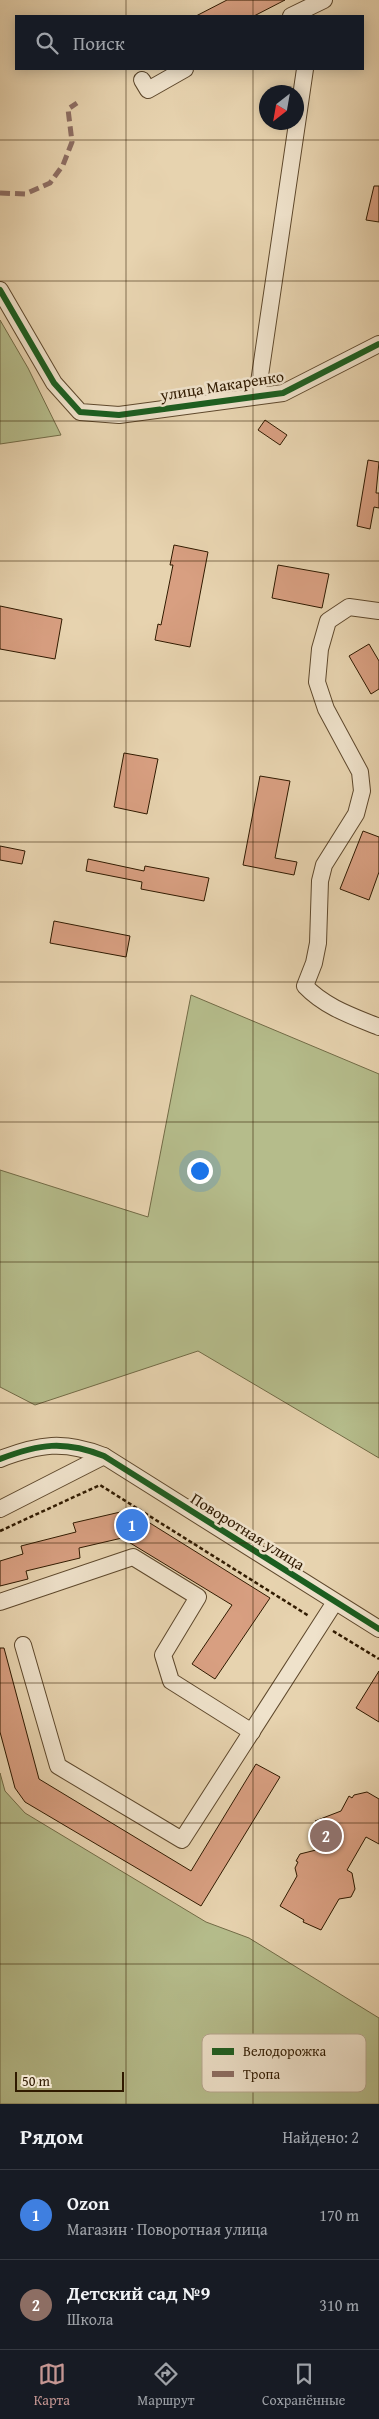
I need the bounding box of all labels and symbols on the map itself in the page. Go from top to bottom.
north arrow [259,85,304,130]
street label: улица Макаренко [157,363,286,407]
your location [187,1158,213,1184]
street label: Поворотная улица [186,1486,310,1576]
pin: 1 [116,1506,148,1544]
pin: 2 [310,1817,342,1855]
legend [202,2034,366,2092]
text: Велодорожка [243,2041,326,2061]
text: Тропа [243,2064,280,2084]
scale bar [15,2069,124,2092]

